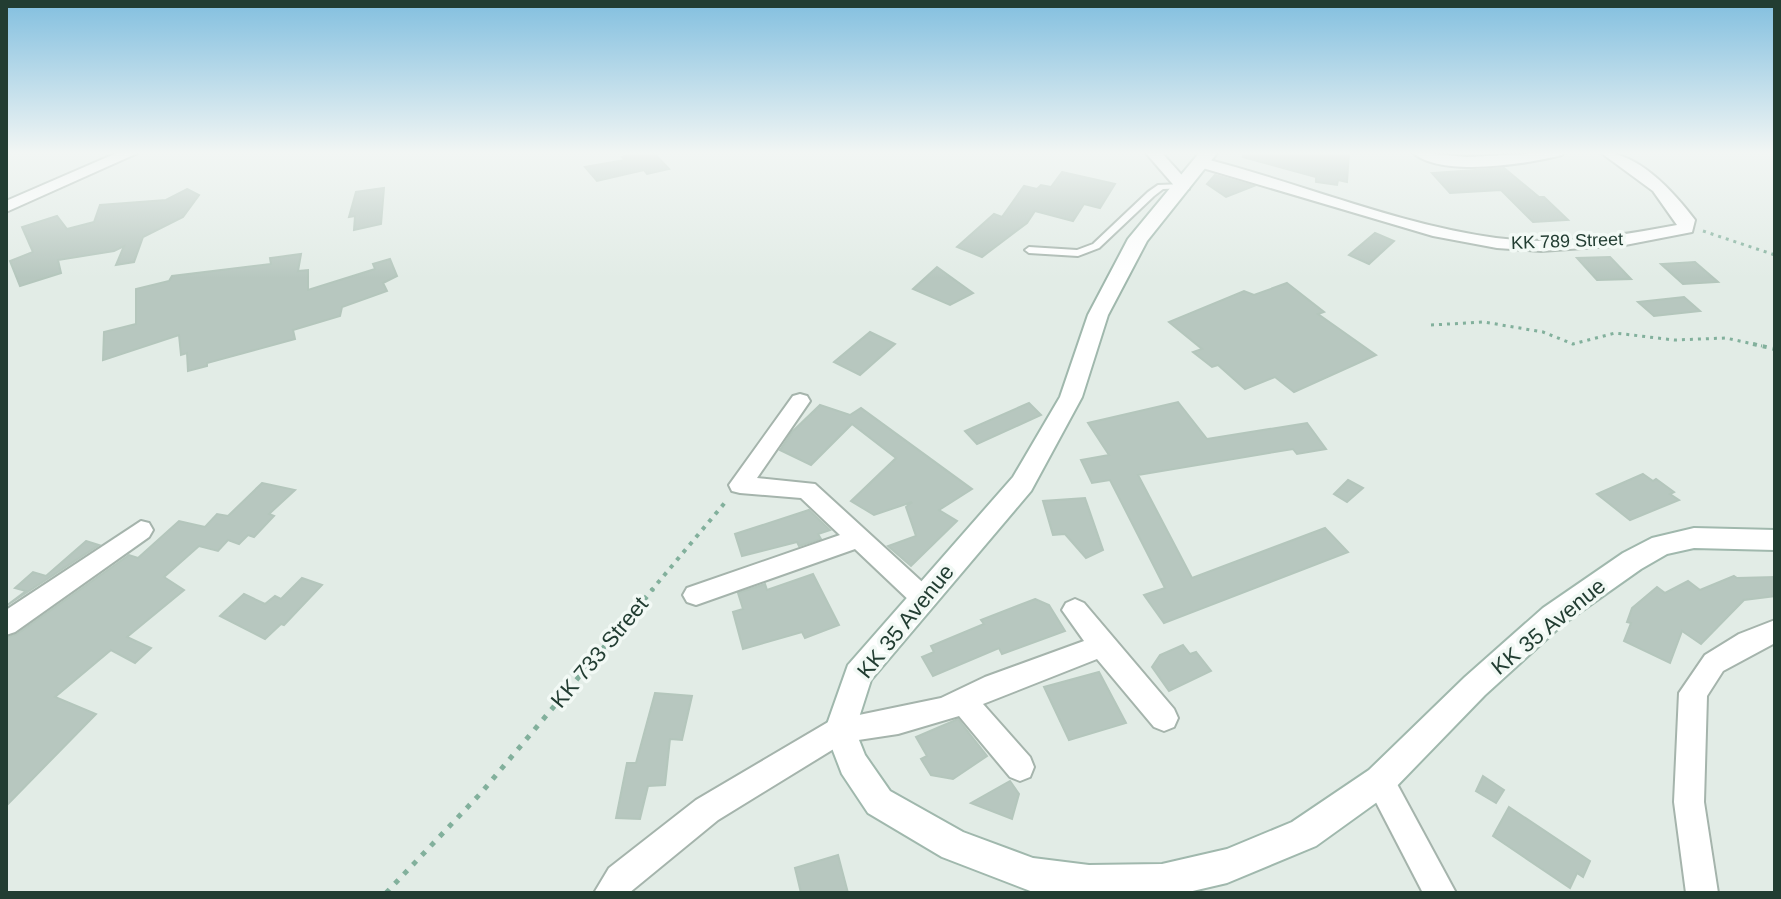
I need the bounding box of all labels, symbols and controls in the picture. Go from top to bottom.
street label: KK 789 Street [1511,229,1623,253]
street label: KK 35 Avenue [852,559,959,683]
street label: KK 35 Avenue [1486,573,1610,680]
street label: KK 733 Street [546,592,653,713]

